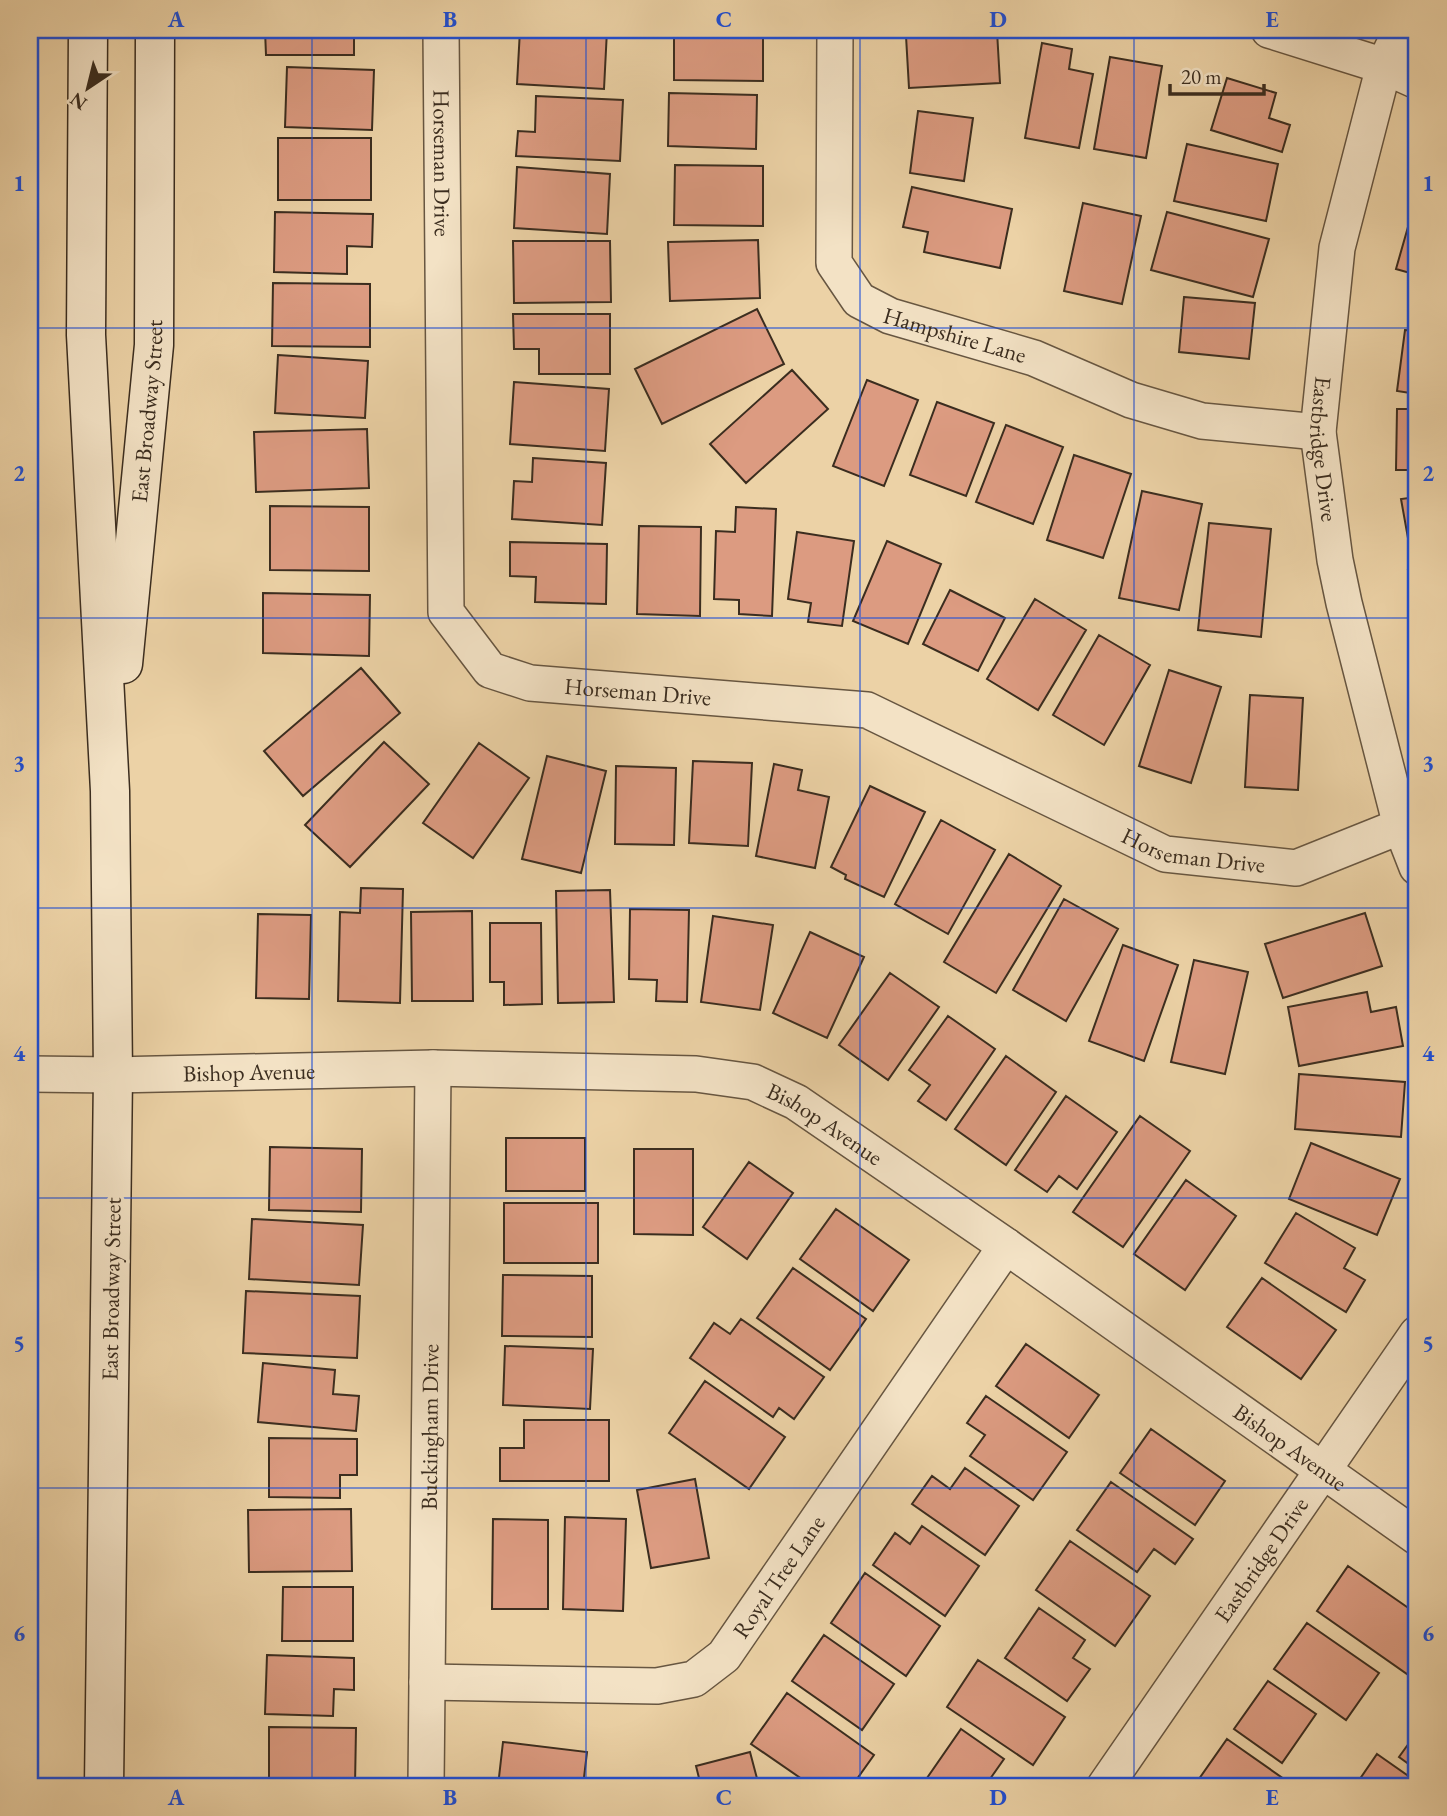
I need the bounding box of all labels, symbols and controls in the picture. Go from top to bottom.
text: A [167,4,185,34]
text: B [443,4,457,34]
text: C [716,4,732,34]
text: D [989,4,1007,34]
text: E [1265,4,1279,34]
north arrow [52,52,122,122]
scale bar [1170,52,1265,96]
text: 20 m [1181,63,1222,90]
text: N [65,87,92,116]
street label: Horseman Drive [427,89,458,237]
text: 1 [13,168,25,198]
text: 1 [1422,168,1434,198]
street label: Hampshire Lane [880,300,1030,370]
street label: East Broadway Street [124,319,169,504]
street label: Eastbridge Drive [1303,375,1345,523]
text: 2 [13,458,25,488]
text: 2 [1422,458,1434,488]
street label: Horseman Drive [563,671,712,712]
text: 3 [13,748,25,778]
text: 3 [1422,748,1434,778]
street label: Horseman Drive [1117,820,1267,880]
text: 4 [13,1038,26,1068]
text: 4 [1422,1038,1435,1068]
street label: Bishop Avenue [182,1056,316,1088]
street label: Bishop Avenue [762,1076,889,1172]
street label: East Broadway Street [94,1196,128,1381]
text: 5 [13,1328,25,1358]
text: 5 [1422,1328,1434,1358]
street label: Buckingham Drive [414,1344,445,1510]
street label: Bishop Avenue [1227,1397,1353,1498]
street label: Eastbridge Drive [1207,1491,1315,1628]
street label: Royal Tree Lane [726,1509,832,1644]
text: 6 [13,1618,25,1648]
text: 6 [1422,1618,1434,1648]
text: A [167,1782,185,1812]
text: B [443,1782,457,1812]
text: C [716,1782,732,1812]
text: D [989,1782,1007,1812]
text: E [1265,1782,1279,1812]

